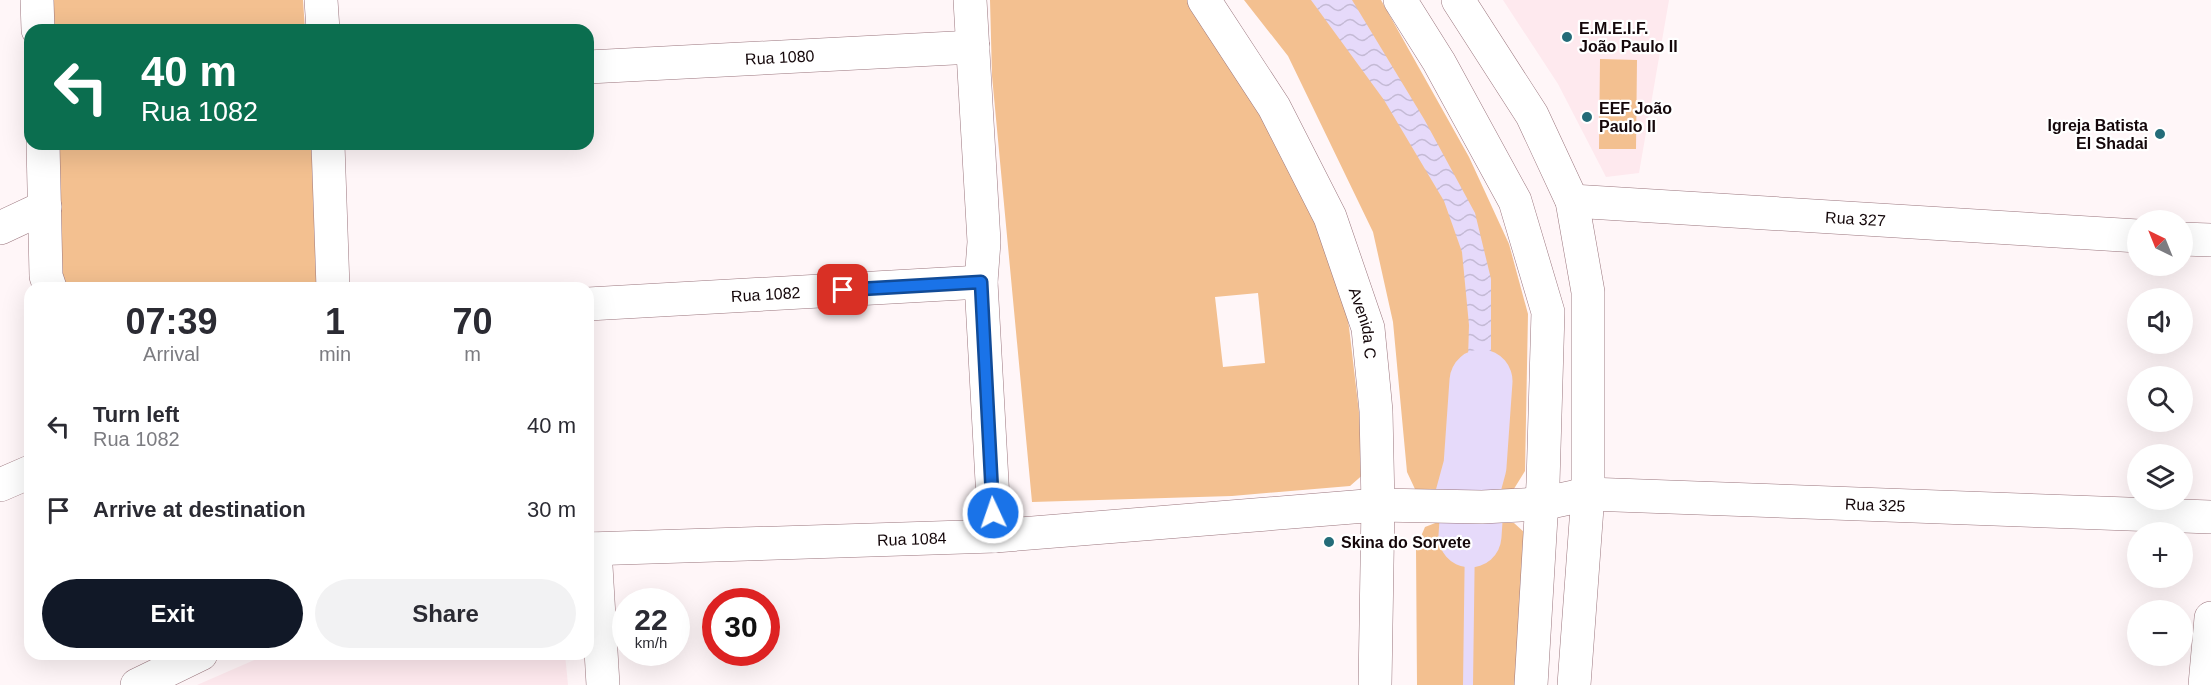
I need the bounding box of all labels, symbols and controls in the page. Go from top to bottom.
place label: E.M.E.I.F. João Paulo II [1579,20,1678,55]
marker: E.M.E.I.F. João Paulo II [1560,30,1574,44]
street label: Rua 1080 [745,47,815,68]
icon: left [42,48,120,126]
text: 40 m [141,48,237,95]
text: Rua 1082 [141,97,258,127]
place label: EEF João Paulo II [1599,100,1672,135]
marker: EEF João Paulo II [1580,110,1594,124]
place label: Igreja Batista El Shadai [2048,117,2148,152]
marker: Igreja Batista El Shadai [2153,127,2167,141]
street label: Rua 327 [1825,209,1886,229]
north arrow [2127,210,2193,276]
map controls [2127,210,2193,666]
pin [817,264,868,315]
icon: arrive [826,273,859,306]
street label: Rua 1082 [731,284,801,305]
street label: Avenida C [1346,285,1379,360]
button: sound [2127,288,2193,354]
text: 07:39 [125,301,217,342]
text: 1 [325,301,345,342]
text: 70 [453,301,493,342]
text: Arrival [143,343,200,365]
text: min [319,343,351,365]
text: m [464,343,481,365]
button: search [2127,366,2193,432]
text: Turn left [93,402,179,427]
icon: left [42,410,75,443]
text: 40 m [527,413,576,438]
text: Rua 1082 [93,428,180,450]
button: layers [2127,444,2193,510]
position arrow [961,481,1025,545]
icon: arrive [42,494,75,527]
street label: Rua 325 [1845,495,1906,515]
text: Arrive at destination [93,497,306,522]
text: 30 m [527,497,576,522]
button: + [2127,522,2193,588]
street label: Rua 1084 [877,530,947,549]
place label: Skina do Sorvete [1341,534,1471,551]
marker: Skina do Sorvete [1322,535,1336,549]
button: Exit [42,579,303,648]
button: Share [315,579,576,648]
speed limit sign: 30 [702,588,780,666]
button: − [2127,600,2193,666]
text: 22 [634,603,668,636]
text: km/h [635,634,667,651]

